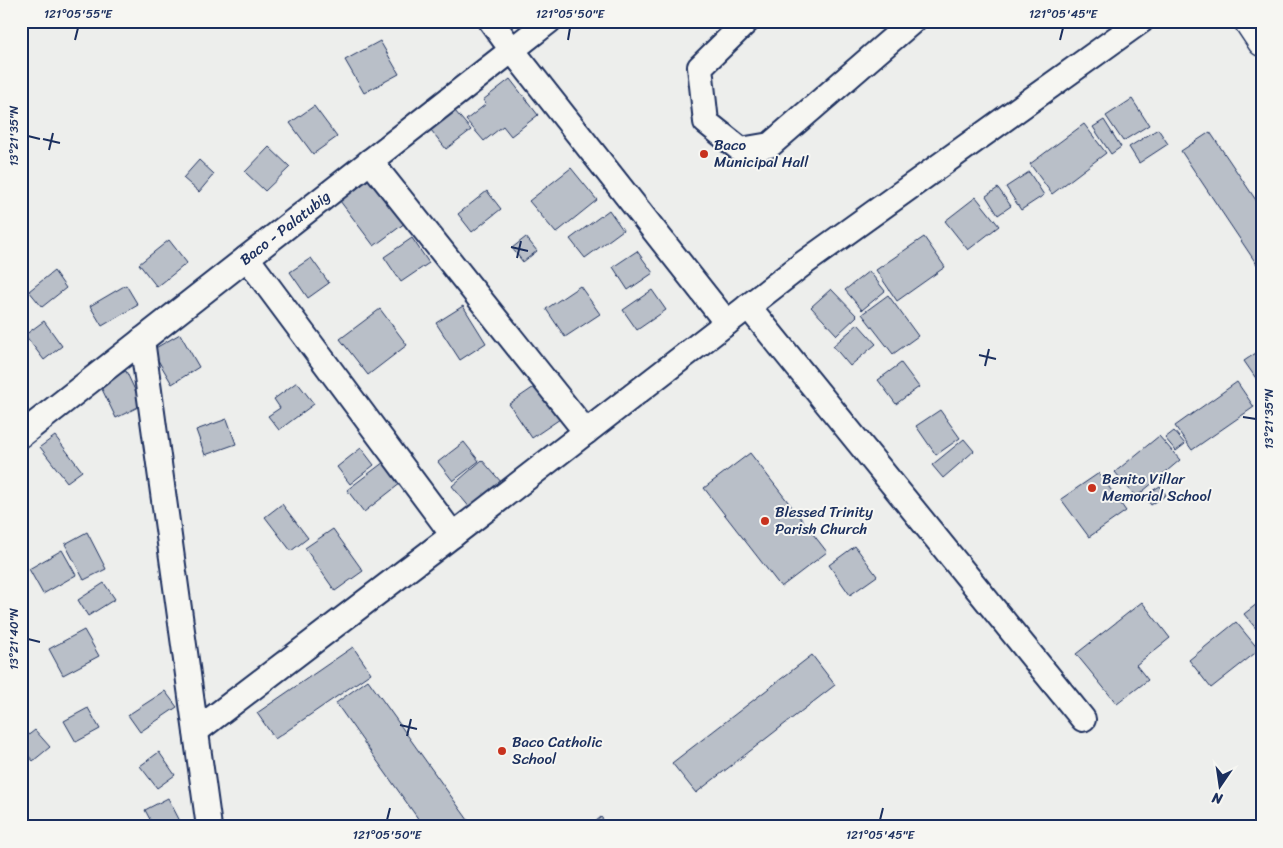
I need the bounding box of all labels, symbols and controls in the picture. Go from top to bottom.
text: 121°05'55"E [44,3,113,25]
text: 121°05'50"E [536,3,605,25]
text: 121°05'45"E [1029,3,1098,25]
text: 13°21'35"N [3,105,25,166]
place label: Baco Municipal Hall [714,132,809,175]
marker: Baco Municipal Hall [698,148,710,160]
street label: Baco - Palatubig [234,184,337,272]
text: 13°21'35"N [1258,388,1280,449]
place label: Benito Villar Memorial School [1102,466,1212,509]
marker: Benito Villar Memorial School [1086,482,1098,494]
place label: Blessed Trinity Parish Church [775,499,873,542]
marker: Blessed Trinity Parish Church [759,515,771,527]
text: 13°21'40"N [3,607,25,670]
place label: Baco Catholic School [512,729,603,772]
marker: Baco Catholic School [496,745,508,757]
north arrow [1196,760,1246,810]
text: N [1209,785,1226,812]
text: 121°05'50"E [353,824,422,846]
text: 121°05'45"E [846,824,915,846]

